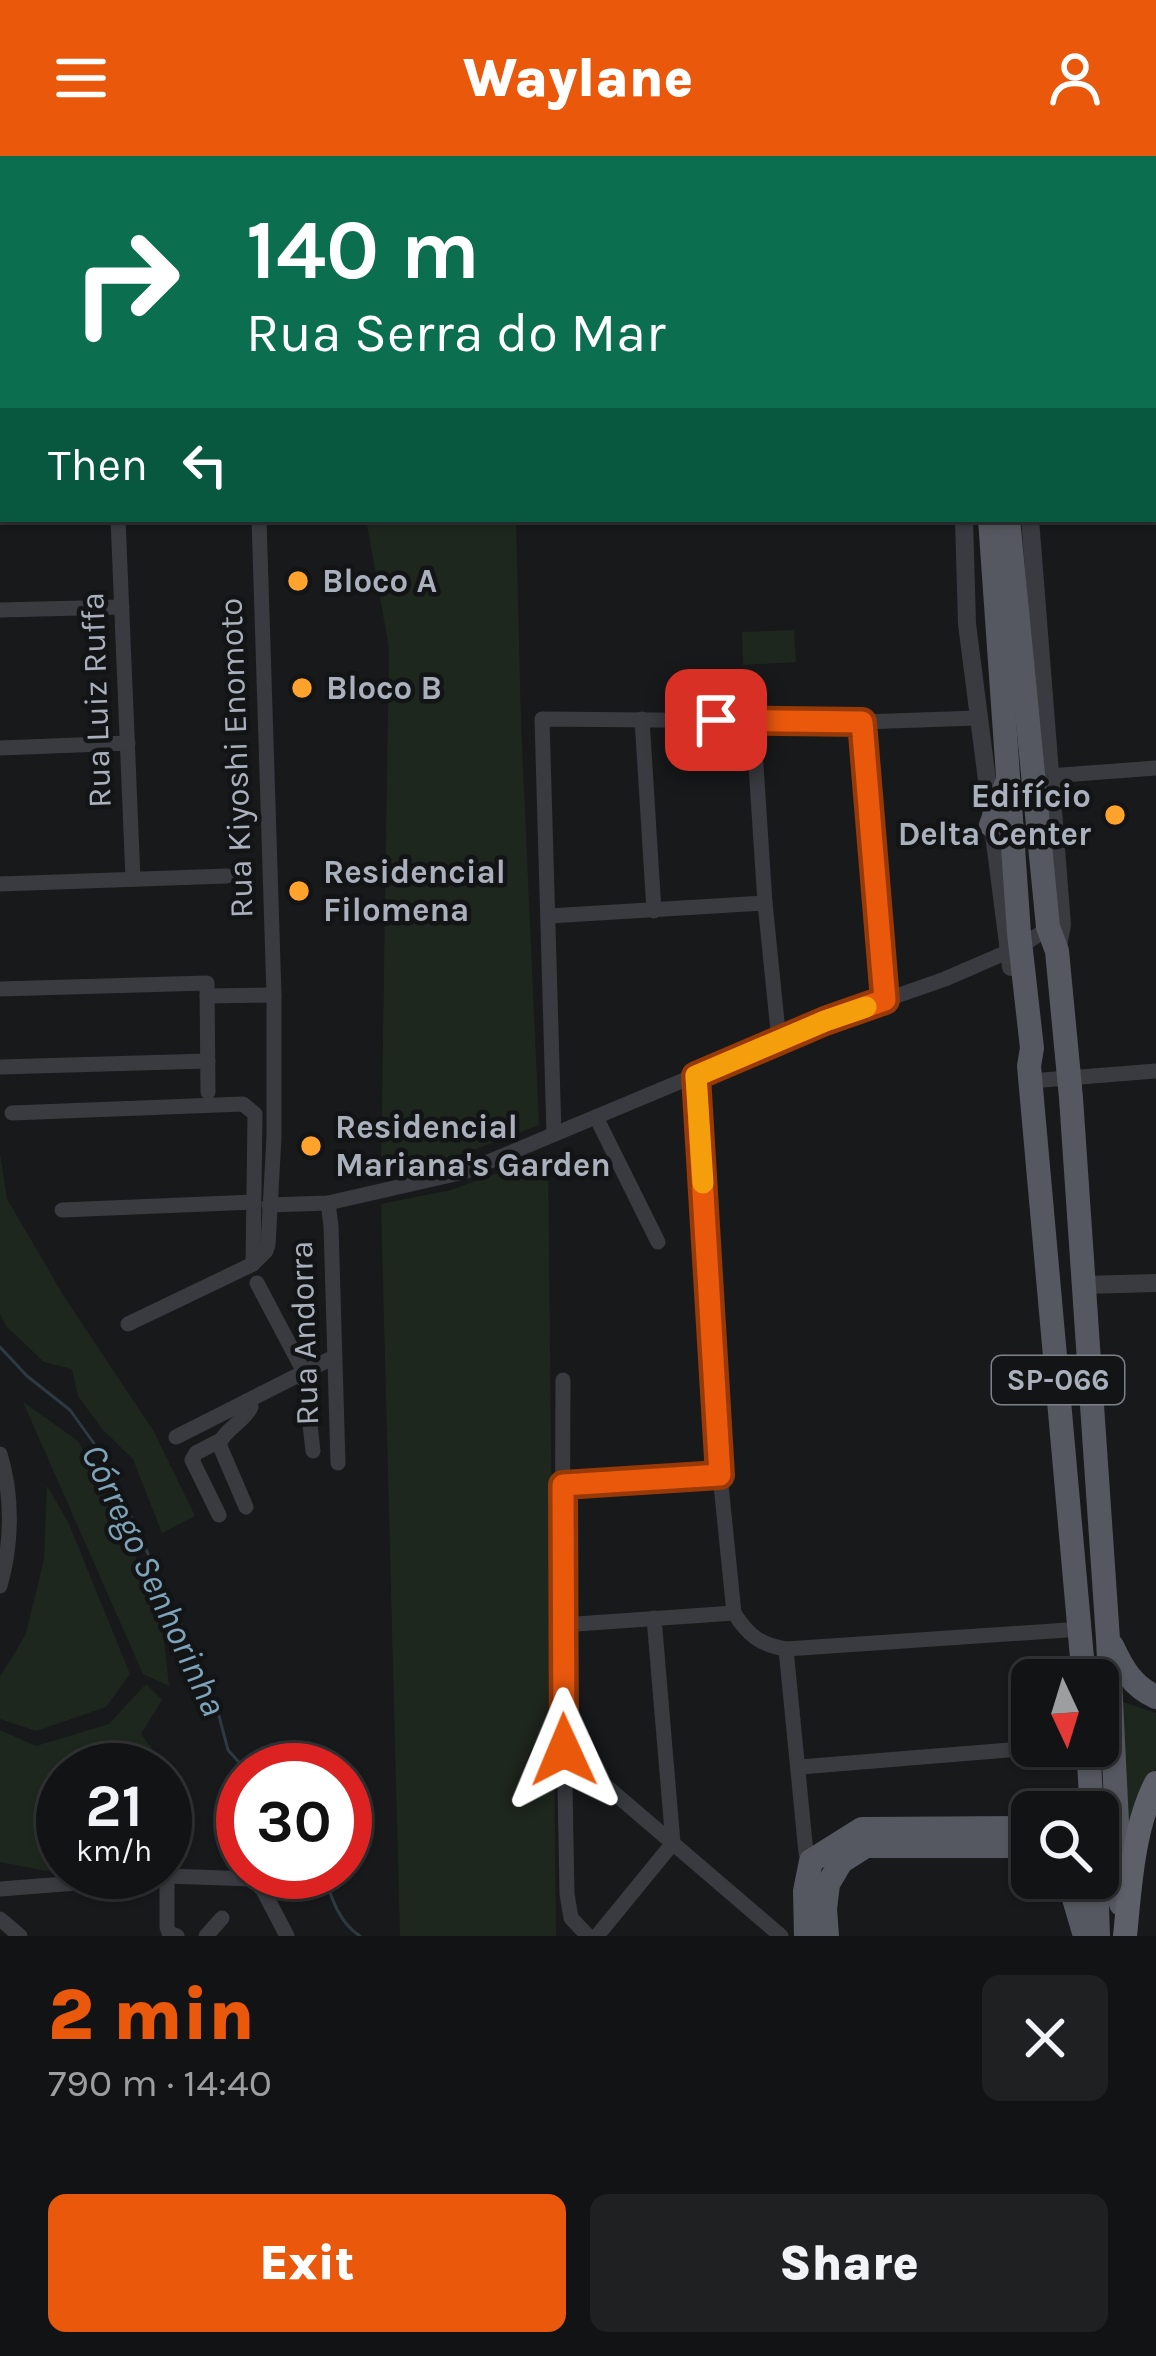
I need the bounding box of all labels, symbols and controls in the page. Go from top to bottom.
icon: menu [48,45,114,111]
icon: person [1042,45,1108,111]
text: Waylane [463,46,693,110]
text: 140 m [246,201,480,299]
icon: right [48,204,204,360]
text: Rua Serra do Mar [246,301,666,365]
icon: left [172,432,238,498]
text: Then [48,439,148,491]
place label: Bloco A [322,562,437,600]
marker: Bloco A [285,568,311,594]
street label: Rua Luiz Ruffa [73,591,119,809]
street label: Rua Kiyoshi Enomoto [211,597,261,919]
place label: Bloco B [326,669,442,707]
pin [665,669,767,771]
marker: Bloco B [289,675,315,701]
icon: arrive [683,687,749,753]
place label: Edifício Delta Center [898,777,1091,853]
marker: Edifício Delta Center [1102,802,1128,828]
place label: Residencial Filomena [323,853,506,929]
marker: Residencial Filomena [286,878,312,904]
place label: Residencial Mariana's Garden [335,1108,611,1184]
marker: Residencial Mariana's Garden [298,1133,324,1159]
street label: Rua Andorra [282,1240,326,1426]
road number: SP-066 [992,1356,1124,1404]
water label: Córrego Senhorinha [73,1437,235,1723]
north arrow [1011,1659,1119,1767]
map controls [1011,1659,1119,1899]
position arrow [501,1687,627,1813]
speed limit sign: 30 [216,1743,372,1899]
text: 21 [85,1771,143,1841]
button: search [1011,1791,1119,1899]
text: km/h [76,1833,152,1869]
text: 2 min [48,1973,254,2057]
button: close [982,1975,1108,2101]
text: 790 m · 14:40 [48,2060,272,2106]
button: Exit [48,2194,566,2332]
button: Share [590,2194,1108,2332]

